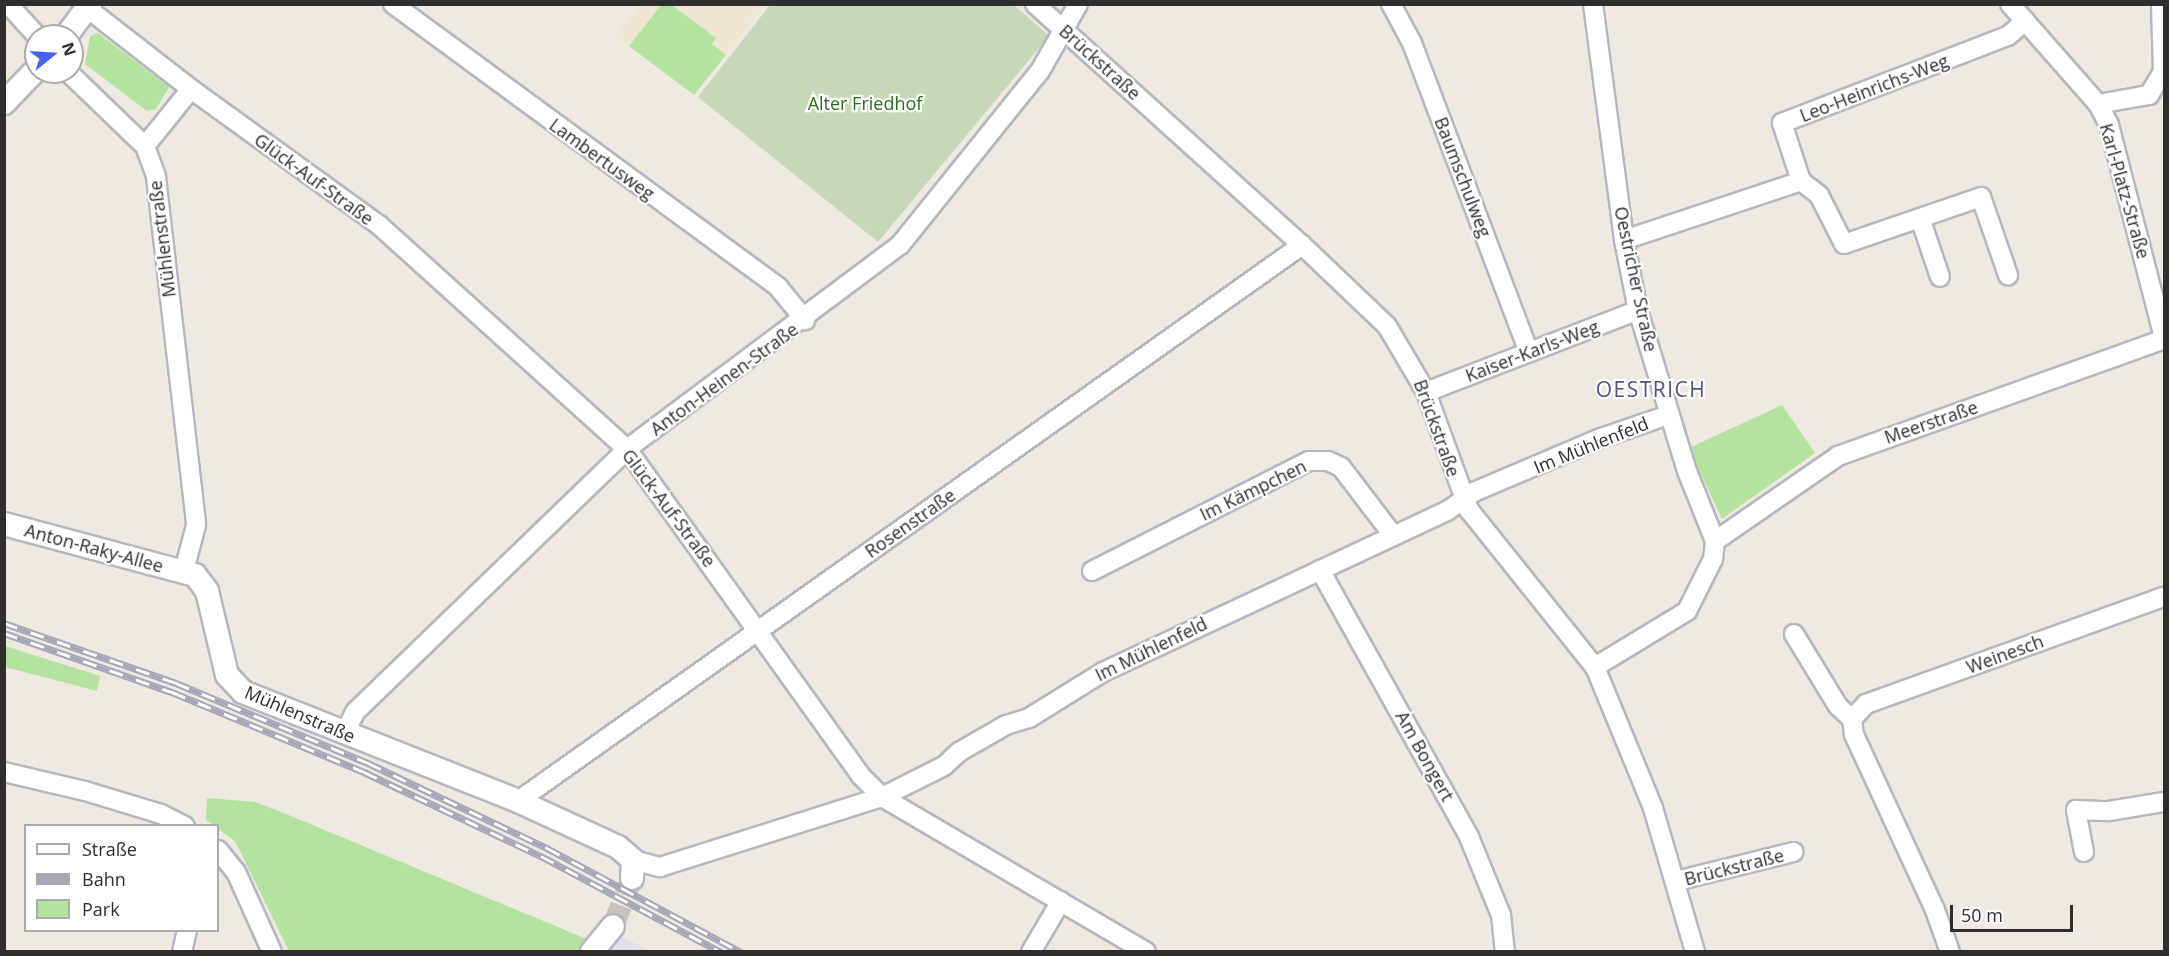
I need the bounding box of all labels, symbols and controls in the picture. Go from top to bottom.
street label: Brückstraße [1055,20,1145,104]
north arrow [24,24,84,84]
text: N [57,39,82,59]
street label: Leo-Heinrichs-Weg [1797,50,1951,126]
park label: Alter Friedhof [808,92,922,114]
street label: Lambertusweg [545,114,659,204]
street label: Baumschulweg [1430,114,1496,240]
street label: Karl-Platz-Straße [2095,121,2155,261]
street label: Glück-Auf-Straße [250,129,378,229]
street label: Mühlenstraße [144,179,180,299]
street label: Oestricher Straße [1610,204,1662,354]
street label: Kaiser-Karls-Weg [1462,316,1602,386]
street label: Anton-Heinen-Straße [646,318,802,440]
street label: Brückstraße [1409,376,1465,480]
district label: OESTRICH [1596,376,1706,402]
street label: Meerstraße [1881,396,1981,448]
street label: Im Mühlenfeld [1530,412,1652,478]
street label: Glück-Auf-Straße [618,445,720,571]
street label: Im Kämpchen [1196,455,1310,525]
street label: Rosenstraße [861,484,959,562]
street label: Anton-Raky-Allee [22,519,166,577]
street label: Im Mühlenfeld [1091,613,1211,685]
street label: Weinesch [1963,630,2047,678]
street label: Mühlenstraße [242,681,358,747]
street label: Am Bongert [1391,707,1459,805]
legend [24,824,219,932]
text: Straße [82,837,137,861]
street label: Brückstraße [1682,844,1786,890]
text: Bahn [82,867,126,891]
scale bar [1953,893,2076,931]
text: Park [82,897,120,921]
text: 50 m [1961,903,2003,927]

